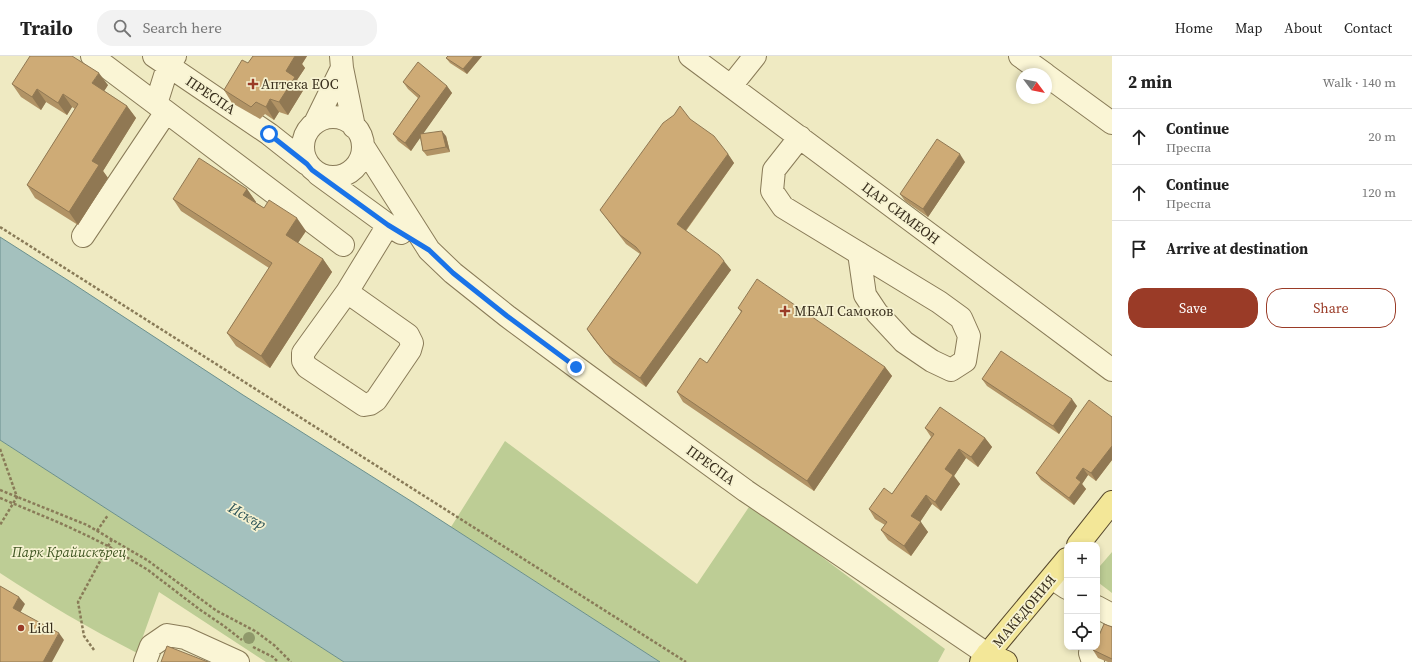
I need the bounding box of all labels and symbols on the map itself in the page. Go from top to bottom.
north arrow [1016,68,1052,104]
street label: ПРЕСПА [182,71,241,119]
place label: Аптека ЕОС [261,74,339,94]
marker: Аптека ЕОС [248,79,258,89]
route start [260,125,278,143]
street label: ЦАР СИМЕОН [858,177,944,249]
place label: МБАЛ Самоков [794,301,893,321]
marker: МБАЛ Самоков [779,305,791,317]
route end [567,358,585,376]
street label: ПРЕСПА [682,440,740,490]
water label: Искър [224,496,270,535]
park label: Парк Крайискърец [11,542,126,562]
street label: МАКЕДОНИЯ [988,570,1060,652]
place label: Lidl [29,618,54,638]
marker: Lidl [16,623,26,633]

